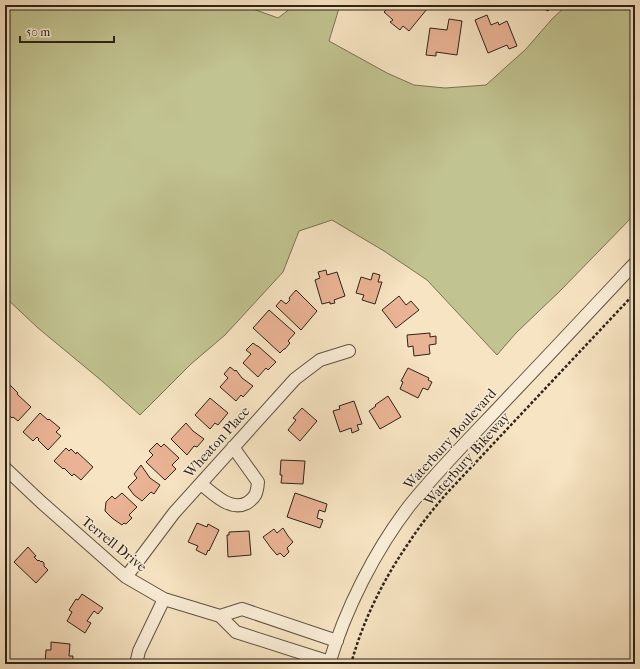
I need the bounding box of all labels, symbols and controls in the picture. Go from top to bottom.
scale bar [20,18,114,44]
text: 50 m [26,25,50,39]
street label: Waterbury Boulevard [400,385,500,494]
street label: Wheaton Place [180,403,253,482]
street label: Waterbury Bikeway [420,408,514,510]
street label: Terrell Drive [78,513,150,575]

